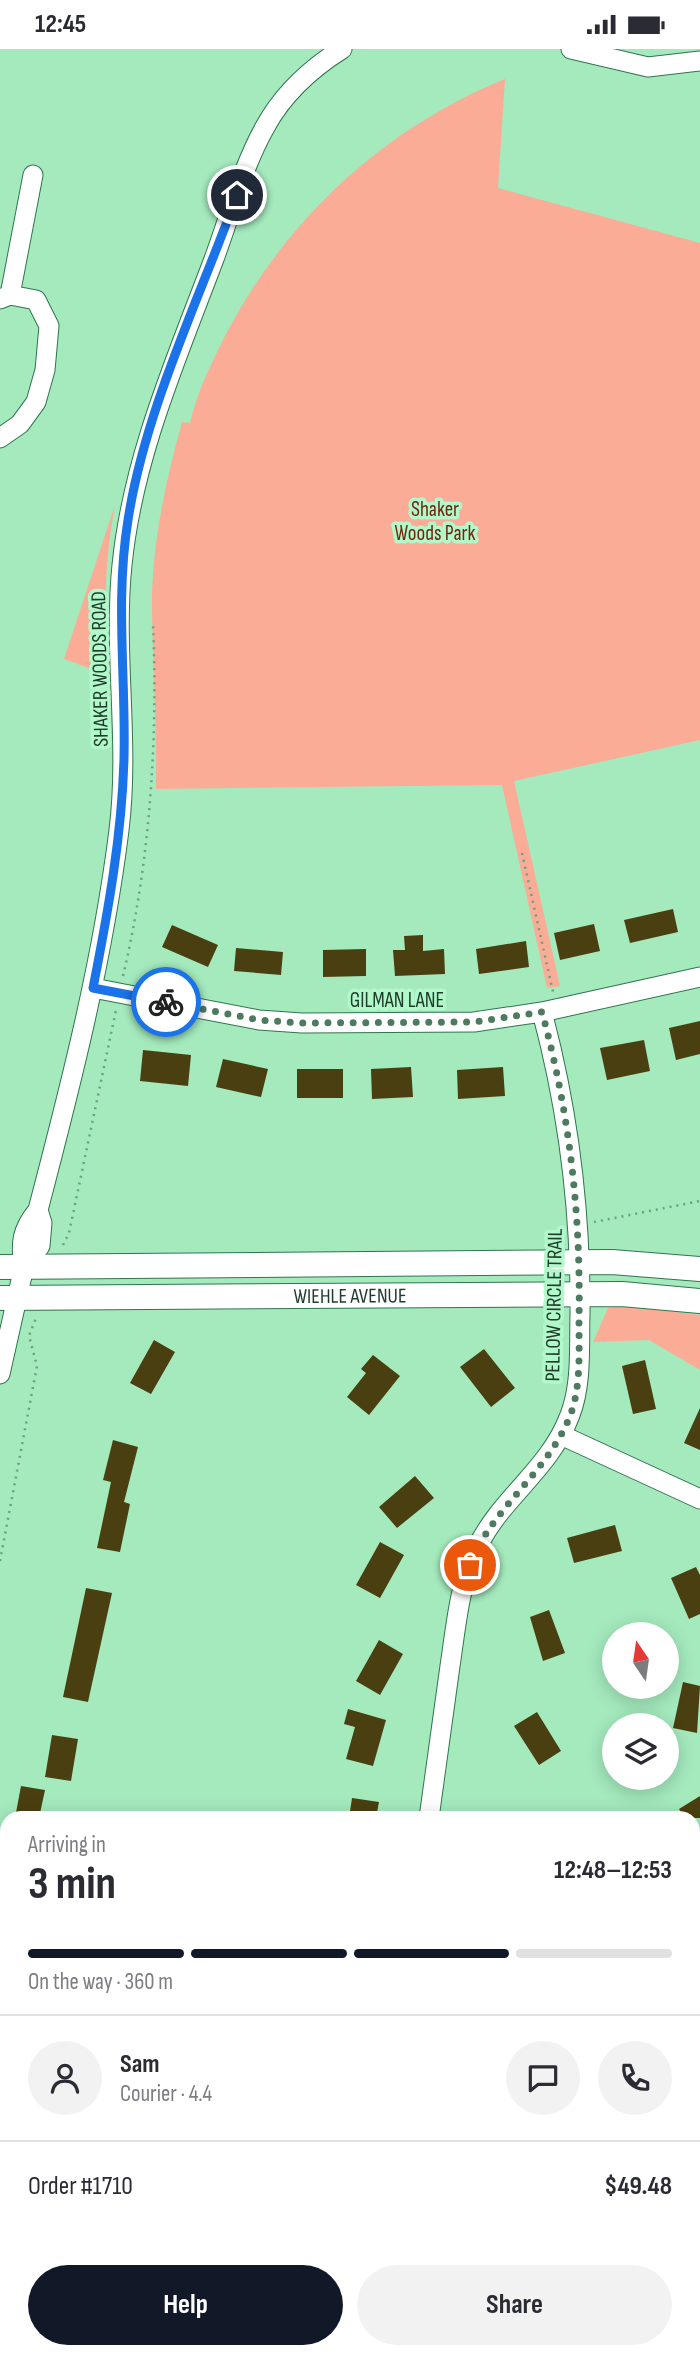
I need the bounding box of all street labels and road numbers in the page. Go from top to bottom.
street label: SHAKER WOODS ROAD [86,591,114,747]
street label: GILMAN LANE [350,988,444,1013]
street label: PELLOW CIRCLE TRAIL [540,1228,568,1382]
street label: WIEHLE AVENUE [293,1283,407,1309]

